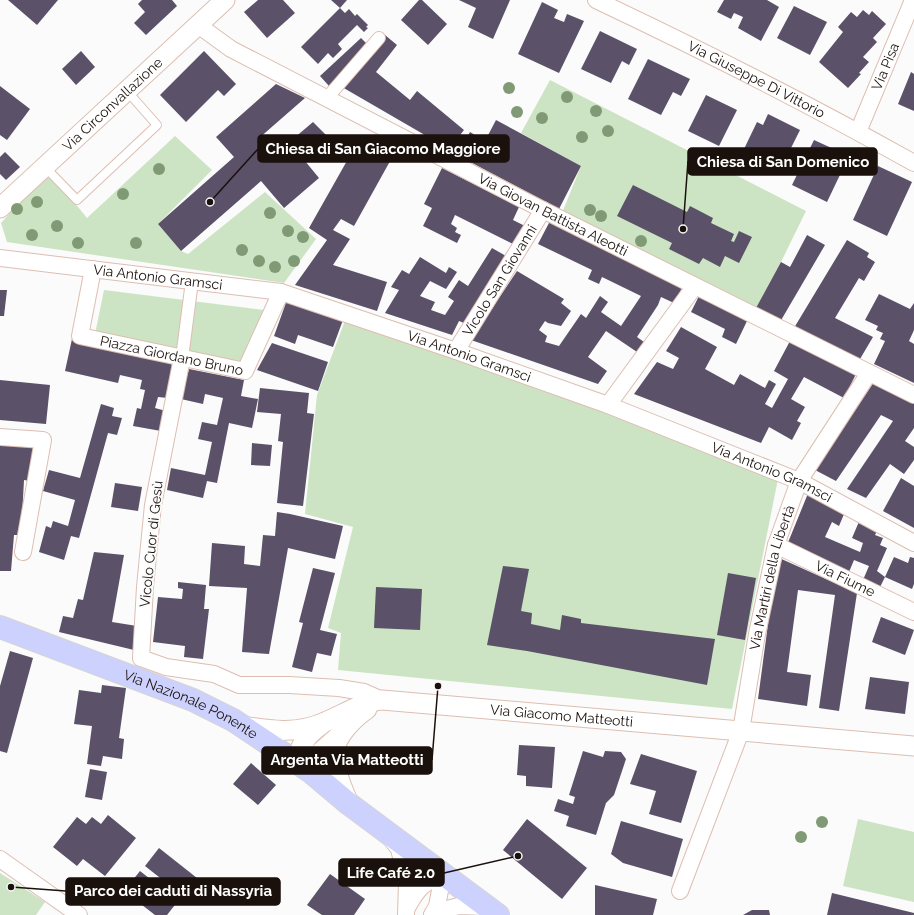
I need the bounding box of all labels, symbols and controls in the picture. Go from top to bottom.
street label: Via Giuseppe Di Vittorio [685,38,828,121]
street label: Via Pisa [868,40,902,93]
street label: Via Circonvallazione [59,54,166,154]
callout: Chiesa di San Giacomo Maggiore [258,135,509,162]
text: Chiesa di San Giacomo Maggiore [266,140,500,158]
callout: Chiesa di San Domenico [688,148,877,175]
text: Chiesa di San Domenico [697,153,869,171]
street label: Via Giovan Battista Aleotti [476,170,631,259]
street label: Vicolo San Giovanni [459,222,540,339]
street label: Via Antonio Gramsci [92,261,223,293]
street label: Via Antonio Gramsci [405,327,533,385]
street label: Piazza Giordano Bruno [99,332,245,378]
street label: Via Antonio Gramsci [709,439,835,505]
street label: Vicolo Cuor di Gesù [136,480,166,608]
street label: Via Martiri della Libertà [746,503,798,651]
street label: Via Fiume [813,557,878,600]
street label: Via Nazionale Ponente [122,667,261,742]
street label: Via Giacomo Matteotti [489,701,634,730]
callout: Argenta Via Matteotti [262,747,432,774]
text: Argenta Via Matteotti [270,751,424,769]
callout: Life Café 2.0 [339,859,444,886]
text: Life Café 2.0 [347,864,435,882]
callout: Parco dei caduti di Nassyria [66,878,280,905]
text: Parco dei caduti di Nassyria [74,882,272,900]

